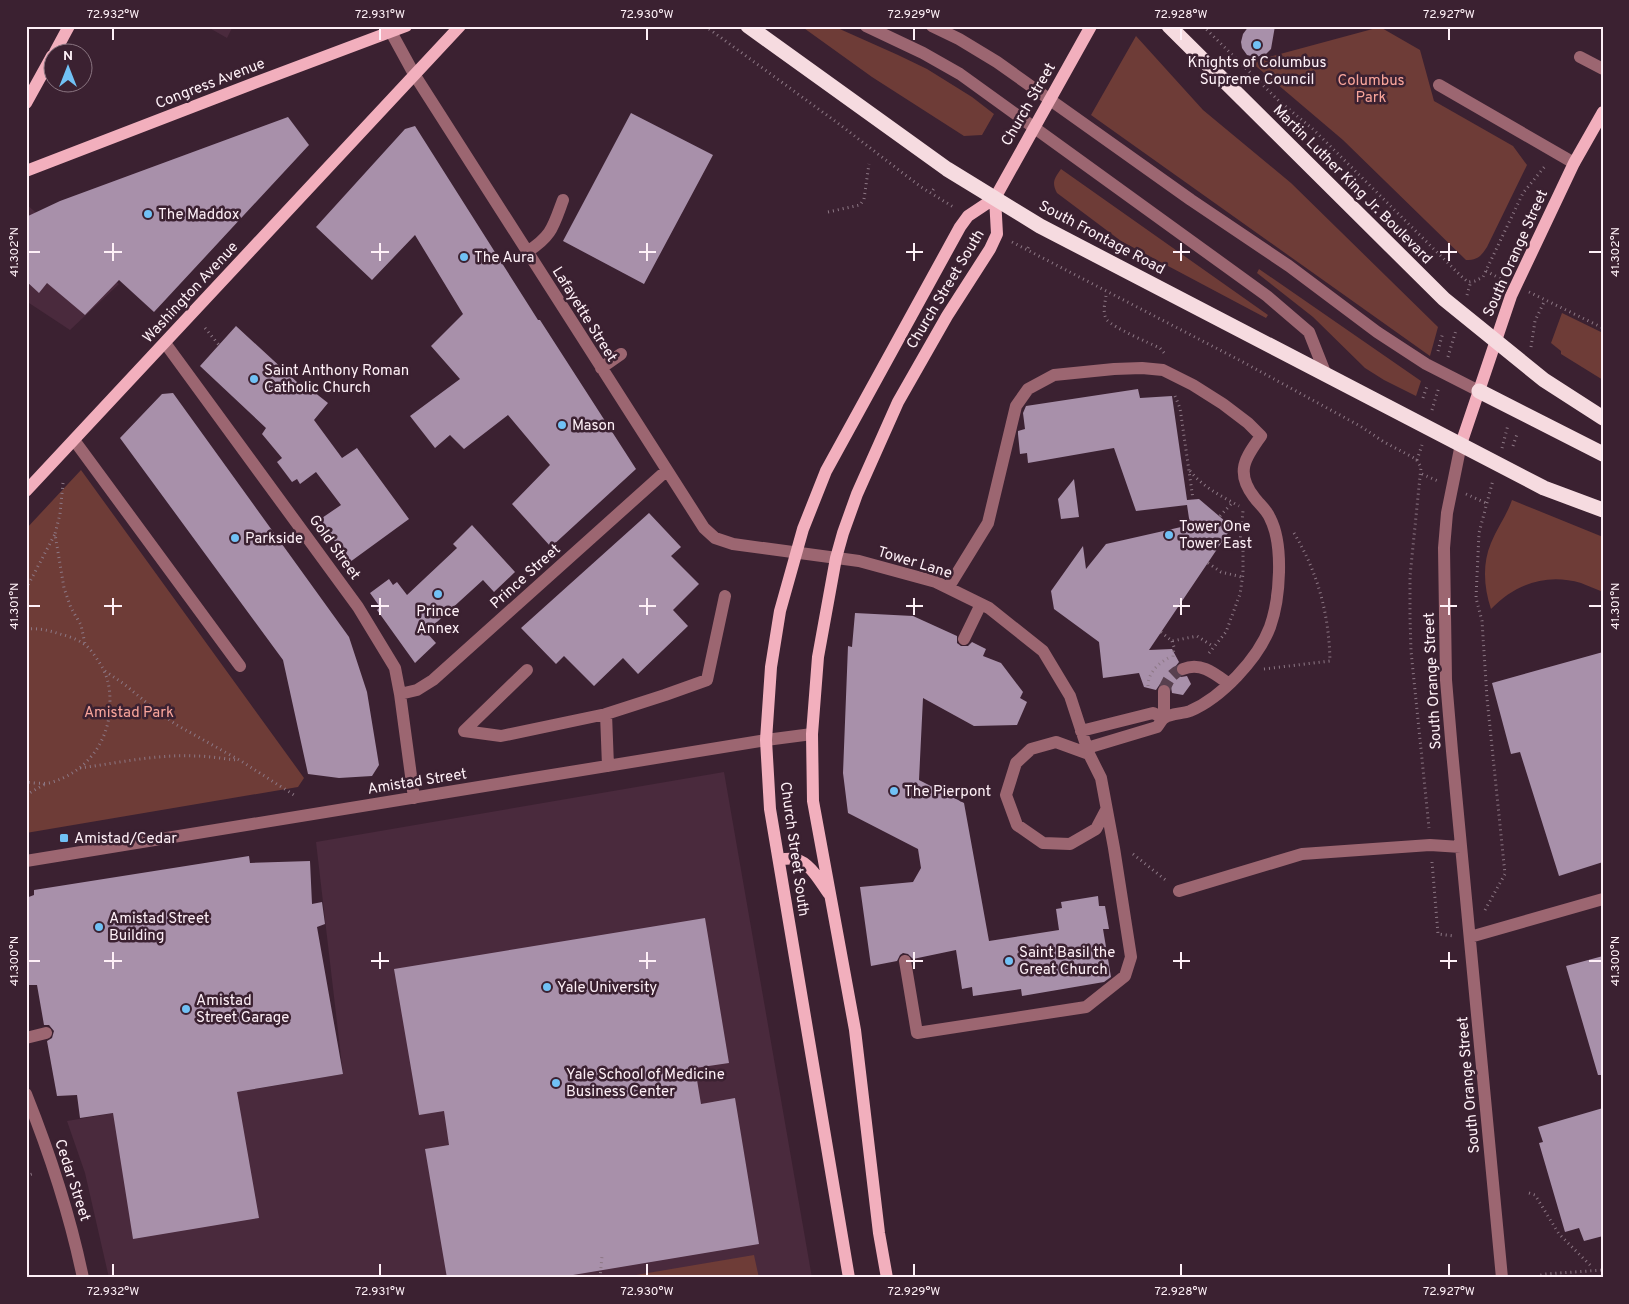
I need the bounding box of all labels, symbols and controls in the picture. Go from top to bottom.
text: 72.932°W [87,7,139,23]
text: 72.931°W [355,7,405,23]
text: 72.930°W [620,7,674,23]
text: 72.929°W [888,7,940,23]
text: 72.928°W [1155,7,1207,23]
text: 72.927°W [1423,7,1475,23]
marker: Knights of Columbus Supreme Council [1251,39,1263,51]
north arrow [42,42,92,92]
text: N [63,48,73,65]
place label: Knights of Columbus Supreme Council [1188,54,1326,90]
street label: Congress Avenue [153,55,268,114]
street label: Church Street [998,60,1061,150]
park label: Columbus Park [1337,72,1405,108]
street label: Martin Luther King Jr. Boulevard [1268,101,1436,269]
street label: South Orange Street [1480,187,1553,320]
street label: South Frontage Road [1035,197,1168,280]
place label: The Maddox [158,206,240,225]
marker: The Maddox [142,208,154,220]
text: 41.302°N [7,227,23,277]
street label: Church Street South [903,227,989,353]
text: 41.302°N [1608,227,1624,277]
street label: Washington Avenue [139,238,243,348]
place label: The Aura [474,249,535,268]
marker: The Aura [458,251,470,263]
street label: Lafayette Street [547,264,621,366]
place label: Saint Anthony Roman Catholic Church [264,362,409,398]
marker: Saint Anthony Roman Catholic Church [248,373,260,385]
place label: Mason [572,417,615,436]
marker: Mason [556,419,568,431]
street label: Gold Street [304,512,364,584]
place label: Tower One Tower East [1179,518,1252,554]
marker: Tower One Tower East [1163,529,1175,541]
place label: Parkside [245,530,303,549]
marker: Parkside [229,532,241,544]
street label: Prince Street [487,541,565,614]
street label: Tower Lane [875,543,954,584]
text: 41.301°N [7,582,23,630]
text: 41.301°N [1608,582,1624,630]
marker: Prince Annex [432,588,444,600]
place label: Prince Annex [416,603,460,639]
street label: South Orange Street [1420,612,1447,750]
park label: Amistad Park [84,704,174,723]
street label: Amistad Street [366,765,468,800]
street label: Church Street South [775,781,812,918]
place label: The Pierpont [904,783,991,802]
marker: The Pierpont [888,785,900,797]
place label: Amistad/Cedar [74,830,177,849]
marker: Amistad/Cedar [58,832,70,844]
place label: Amistad Street Building [109,910,209,946]
marker: Amistad Street Building [93,921,105,933]
text: 41.300°N [7,936,23,986]
text: 41.300°N [1608,936,1624,986]
place label: Saint Basil the Great Church [1019,944,1115,980]
marker: Saint Basil the Great Church [1003,955,1015,967]
place label: Yale University [557,979,657,998]
marker: Yale University [541,981,553,993]
place label: Amistad Street Garage [196,992,289,1028]
marker: Amistad Street Garage [180,1003,192,1015]
street label: South Orange Street [1454,1016,1485,1154]
place label: Yale School of Medicine Business Center [566,1066,725,1102]
marker: Yale School of Medicine Business Center [550,1077,562,1089]
street label: Cedar Street [49,1137,94,1224]
text: 72.932°W [87,1284,139,1300]
text: 72.931°W [355,1284,405,1300]
text: 72.930°W [620,1284,674,1300]
text: 72.929°W [888,1284,940,1300]
text: 72.928°W [1155,1284,1207,1300]
text: 72.927°W [1423,1284,1475,1300]

